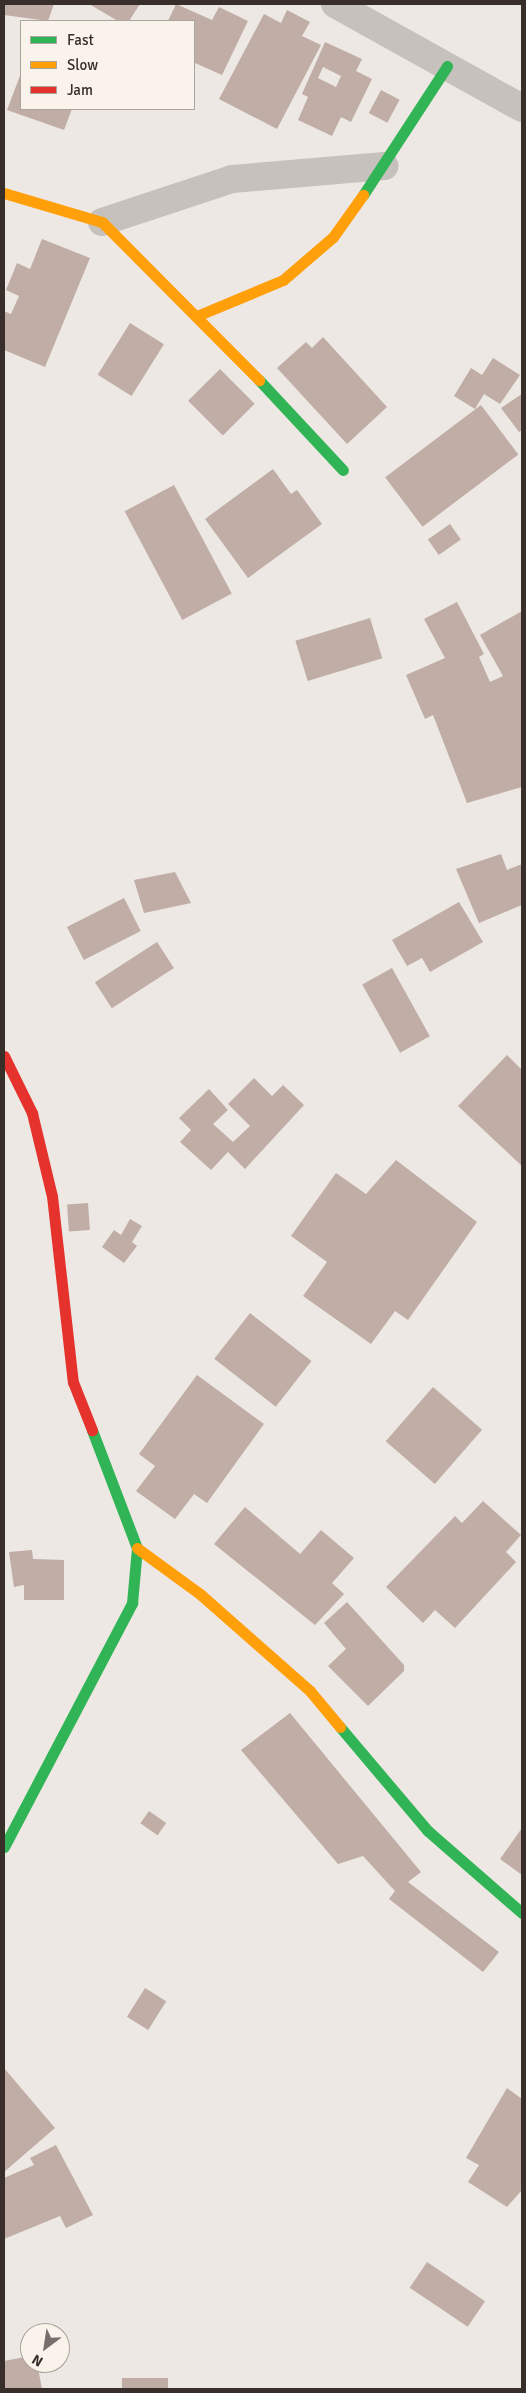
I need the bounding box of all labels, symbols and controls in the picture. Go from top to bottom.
legend [20,20,195,110]
text: Fast [67,31,94,49]
text: Slow [67,56,98,74]
text: Jam [67,81,93,99]
north arrow [20,2323,70,2373]
text: N [29,2351,46,2370]

